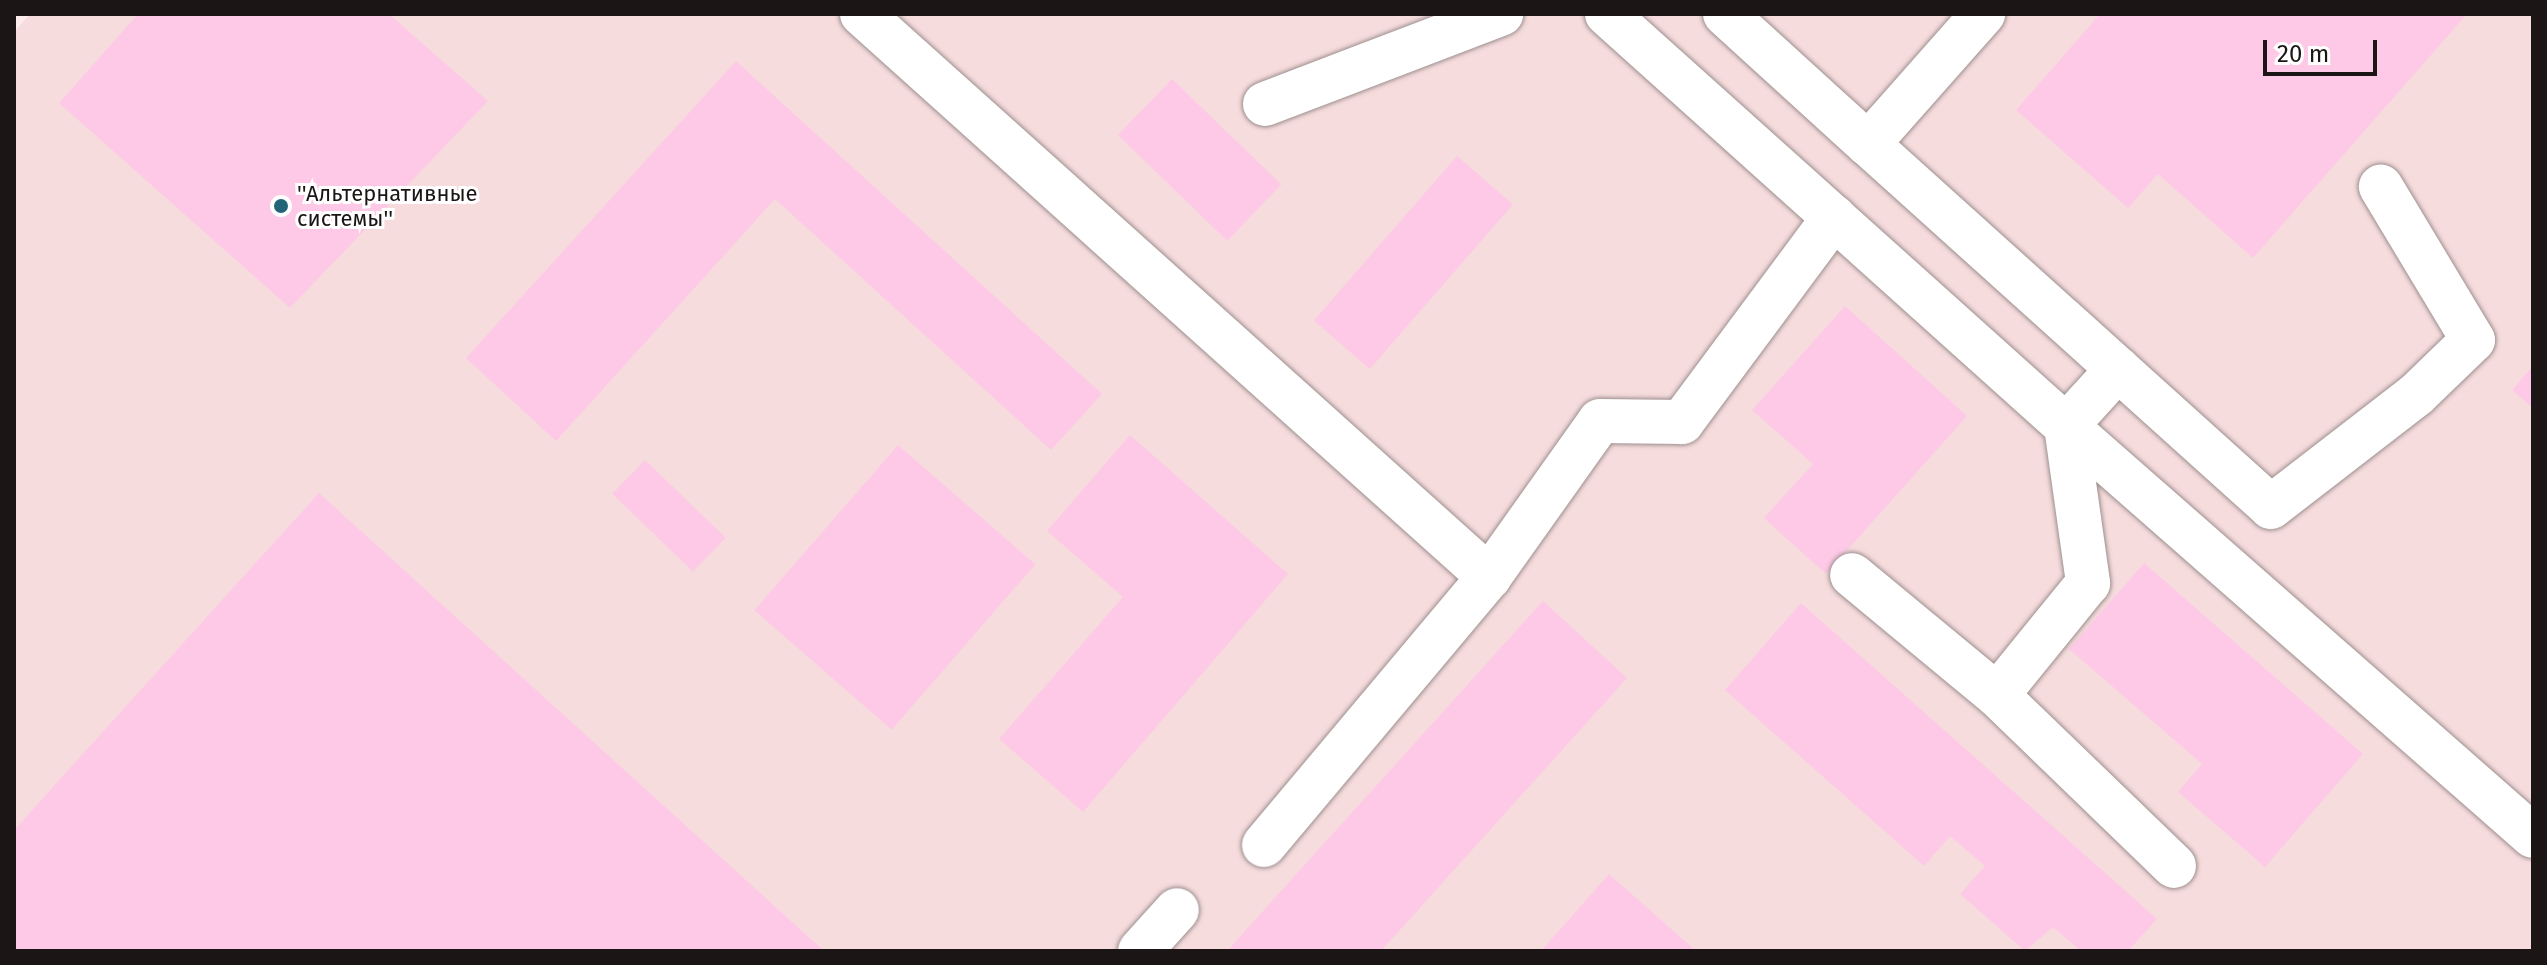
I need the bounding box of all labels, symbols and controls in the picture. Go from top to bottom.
scale bar [2267,24,2381,74]
text: 20 m [2277,40,2329,68]
place label: ''Альтернативные системы'' [297,180,478,232]
marker: ''Альтернативные системы'' [272,197,290,215]

